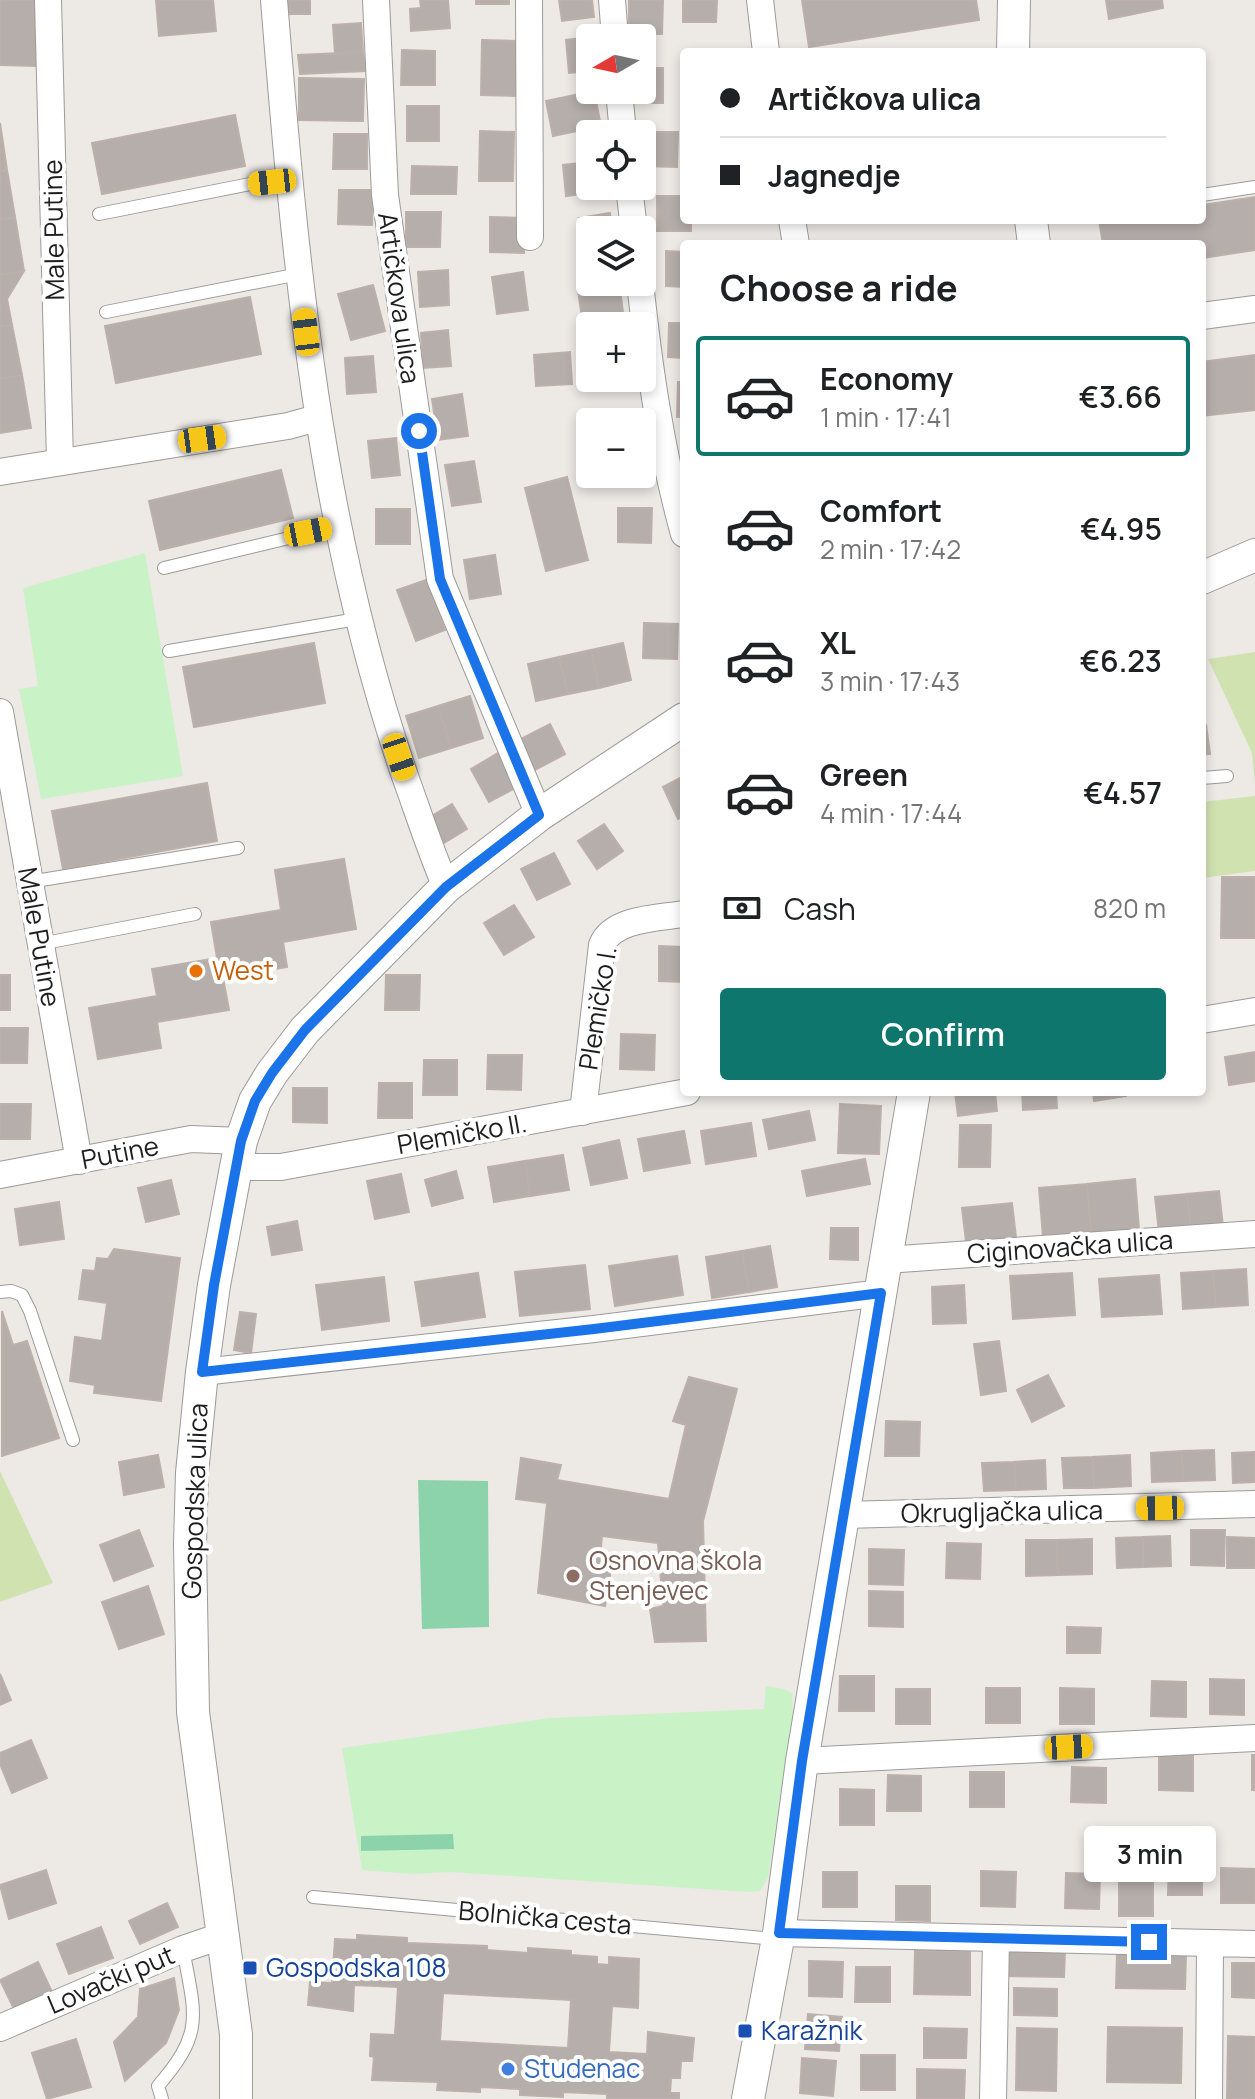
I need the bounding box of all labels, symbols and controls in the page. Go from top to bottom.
north arrow [576,24,656,104]
map controls [576,24,656,488]
text: Artičkova ulica [768,78,981,119]
button: locate [576,120,656,200]
text: Jagnedje [768,155,901,196]
street label: Male Putine [34,159,72,301]
car [247,168,297,196]
street label: Artičkova ulica [370,210,430,386]
button: layers [576,216,656,296]
text: Choose a ride [720,263,958,312]
car [291,307,321,357]
button: + [576,312,656,392]
text: Economy [820,358,953,399]
icon: car [724,360,796,432]
text: €3.66 [1079,376,1162,417]
text: 1 min · 17:41 [820,399,952,435]
button: − [576,408,656,488]
route start [401,413,437,449]
car [177,424,227,454]
text: Comfort [820,490,942,531]
icon: car [724,492,796,564]
text: €4.95 [1080,508,1162,549]
car [282,516,334,548]
text: 2 min · 17:42 [820,531,961,567]
text: XL [820,622,856,663]
icon: car [724,624,796,696]
text: €6.23 [1080,640,1162,681]
text: 3 min · 17:43 [820,663,960,699]
car [380,730,418,784]
text: Green [820,754,908,795]
icon: car [724,756,796,828]
text: €4.57 [1083,772,1162,813]
text: 4 min · 17:44 [820,795,962,831]
street label: Male Putine [10,864,70,1009]
icon: cash [720,886,764,930]
text: Cash [784,888,856,929]
text: 820 m [1093,890,1166,926]
street label: Plemičko I. [569,943,625,1072]
place label: West [212,952,274,988]
marker: West [187,962,205,980]
button: Confirm [720,988,1166,1080]
street label: Plemičko II. [394,1104,529,1162]
street label: Putine [78,1127,162,1177]
street label: Ciginovačka ulica [966,1221,1174,1271]
street label: Gospodska ulica [173,1402,215,1600]
street label: Okrugljačka ulica [901,1491,1103,1531]
car [1136,1496,1184,1520]
place label: Osnovna škola Stenjevec [589,1542,762,1608]
marker: Osnovna škola Stenjevec [564,1567,582,1585]
car [1044,1734,1094,1760]
callout: 3 min [1083,1826,1215,1882]
text: 3 min [1117,1836,1183,1872]
street label: Bolnička cesta [457,1892,633,1942]
route end [1131,1924,1167,1960]
street label: Lovački put [42,1936,180,2022]
place label: Gospodska 108 [266,1949,447,1985]
marker: Gospodska 108 [241,1959,259,1977]
place label: Karažnik [761,2012,863,2048]
marker: Karažnik [736,2022,754,2040]
place label: Studenac [524,2050,640,2086]
marker: Studenac [499,2060,517,2078]

